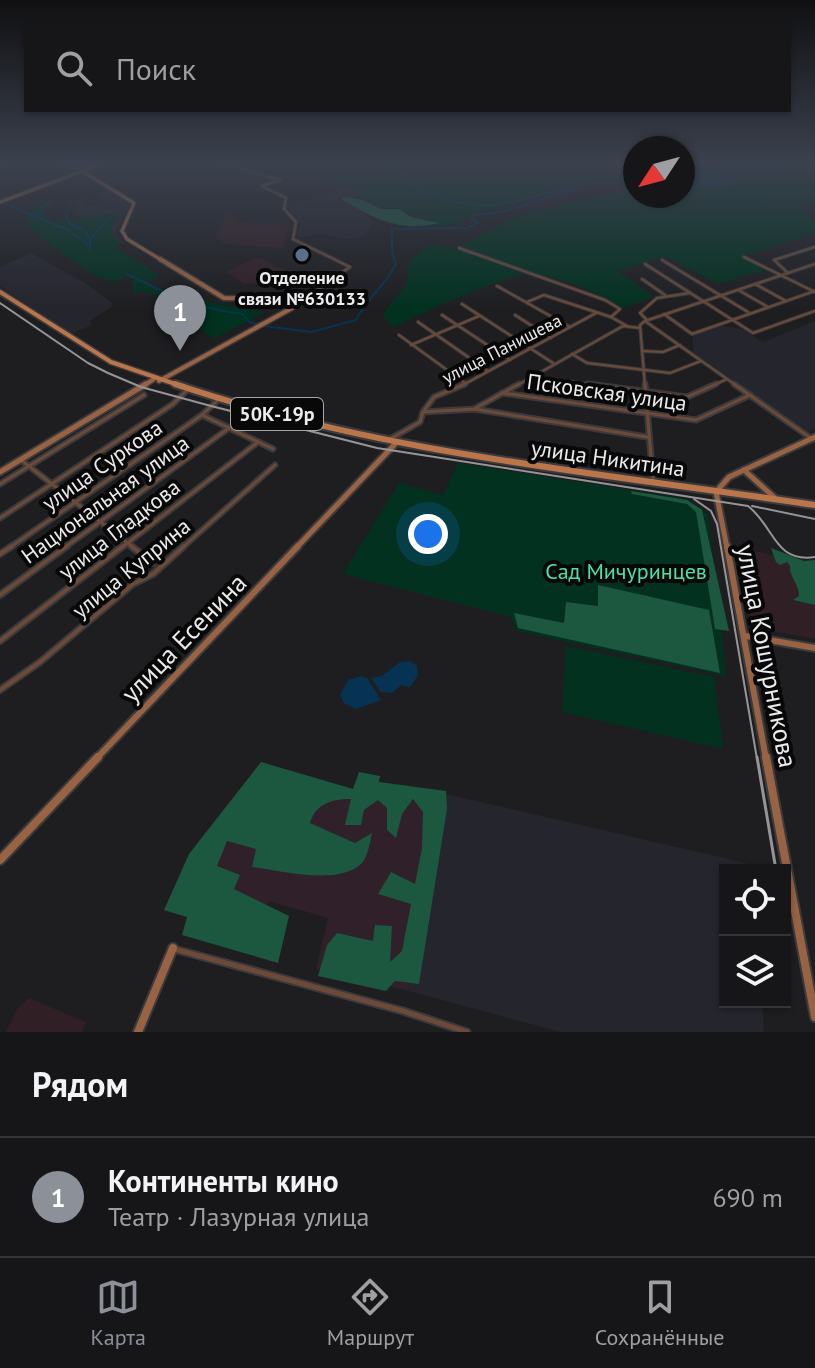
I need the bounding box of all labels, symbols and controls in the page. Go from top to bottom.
search box [24,24,791,112]
icon: search [52,46,96,90]
text: Поиск [116,49,196,88]
north arrow [623,136,695,208]
marker: Отделение связи №630133 [293,246,311,264]
place label: Отделение связи №630133 [238,266,366,310]
pin: 1 [154,285,206,351]
street label: улица Панишева [438,309,565,389]
street label: Псковская улица [525,367,689,417]
road number: 50К-19р [231,398,323,430]
street label: улица Суркова [36,413,168,517]
street label: Национальная улица [16,429,194,569]
street label: улица Никитина [529,433,687,483]
street label: улица Гладкова [52,473,186,585]
street label: улица Куприна [66,512,196,624]
your location [408,514,448,554]
street label: улица Кошурникова [730,541,805,770]
park label: Сад Мичуринцев [545,557,707,585]
street label: улица Есенина [114,566,253,709]
map controls [719,864,791,1008]
button: locate [719,864,791,936]
button: layers [719,936,791,1008]
text: Рядом [32,1062,128,1106]
text: Континенты кино [108,1161,339,1200]
text: 1 [51,1181,65,1214]
text: 690 m [712,1181,783,1214]
text: Театр · Лазурная улица [108,1200,369,1233]
tab: Карта [90,1275,146,1351]
tab: Маршрут [327,1275,414,1351]
tab: Сохранённые [595,1275,725,1351]

